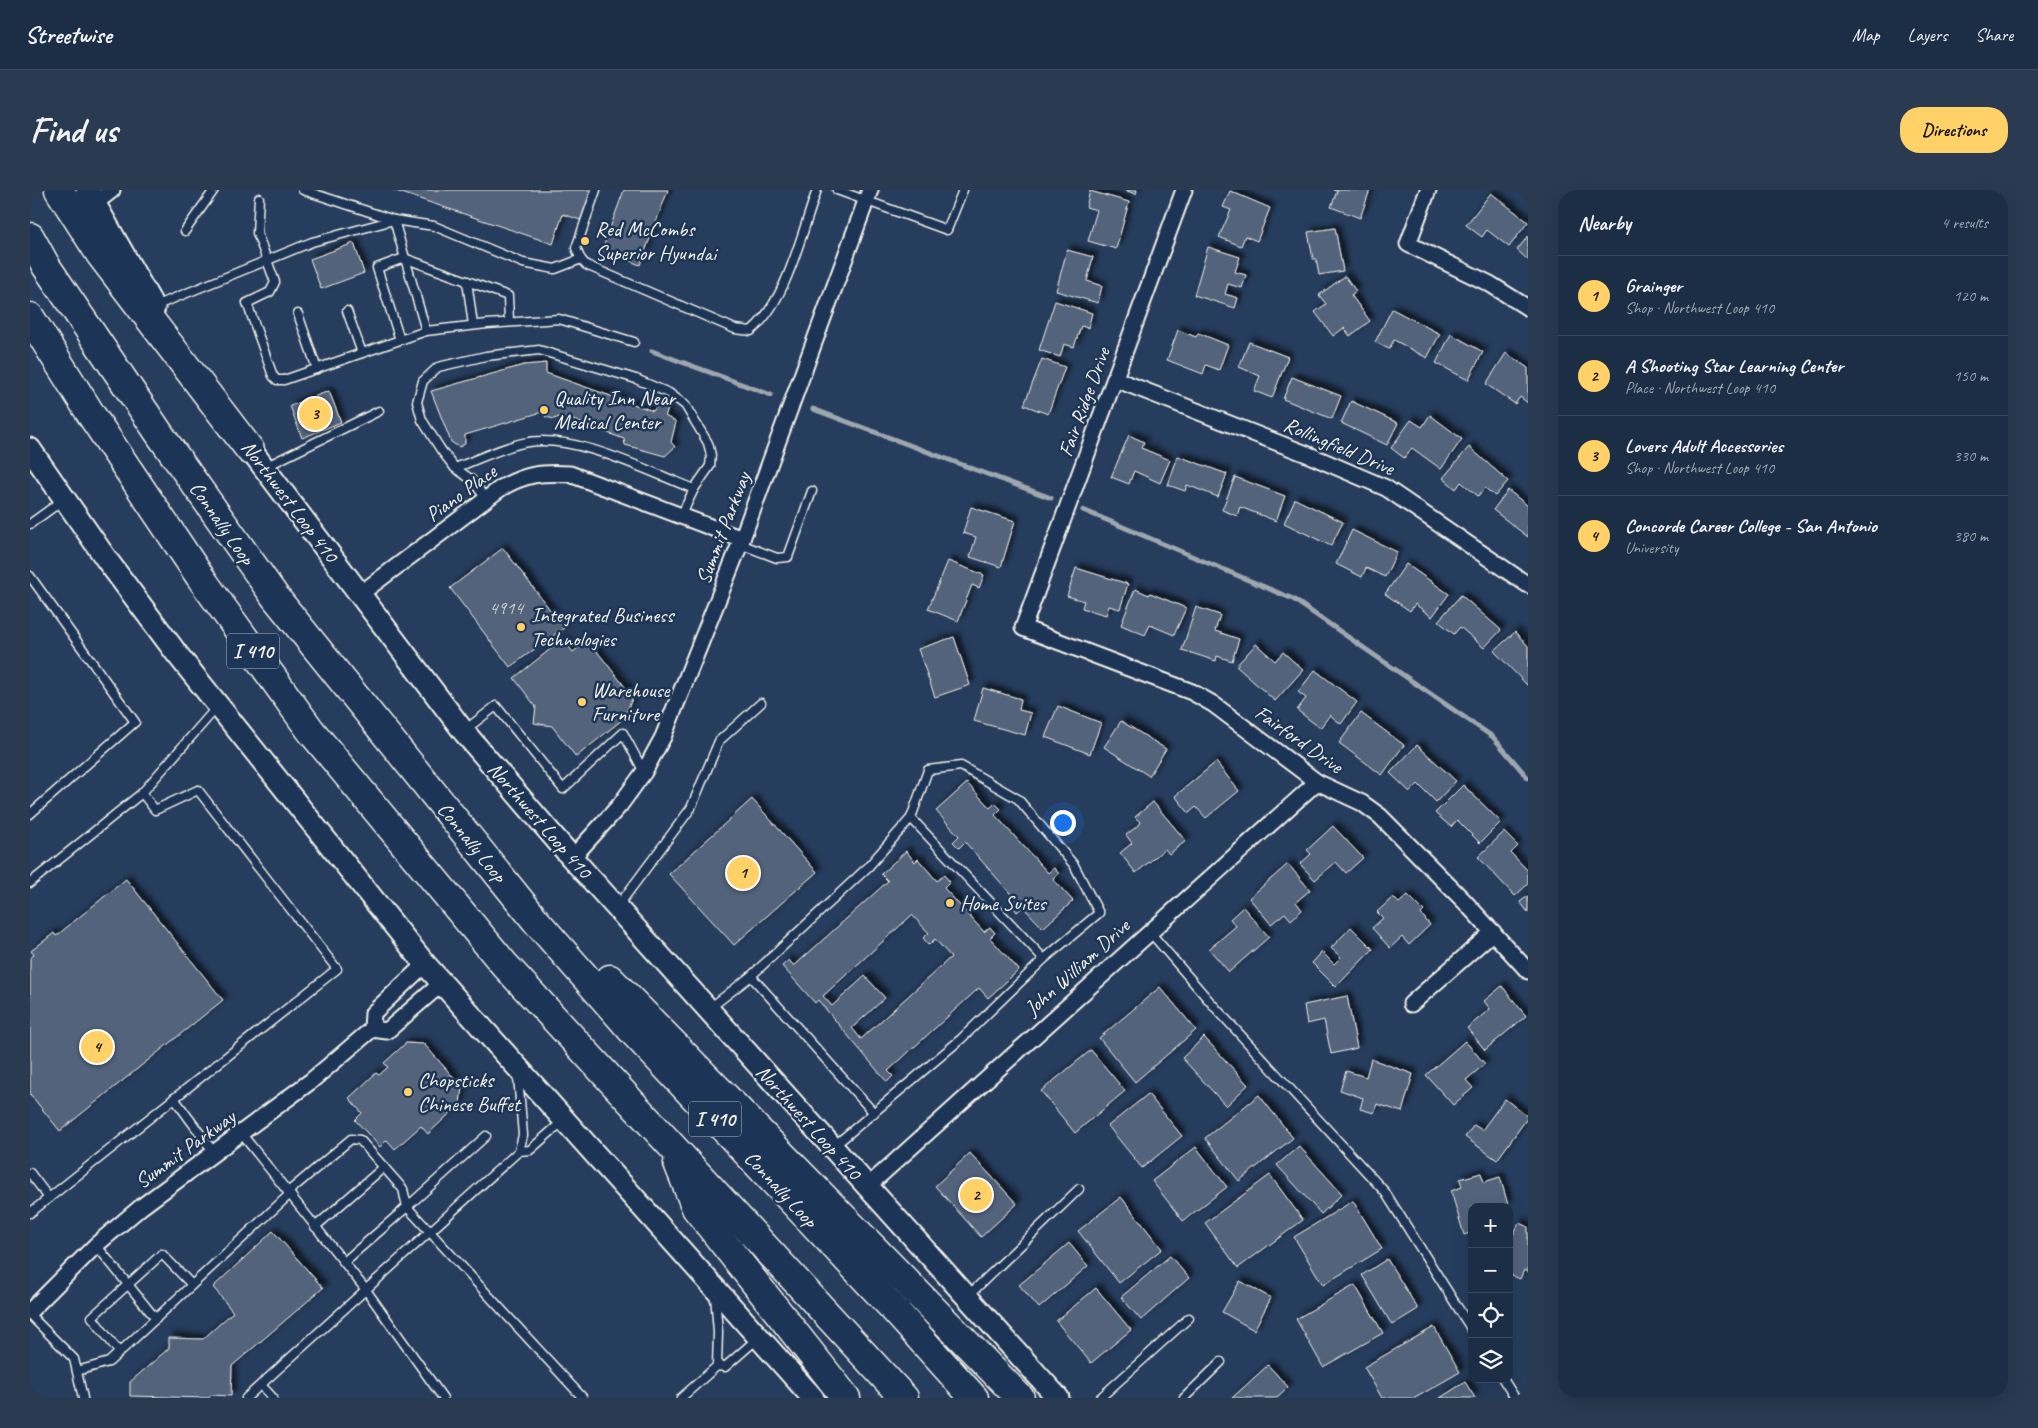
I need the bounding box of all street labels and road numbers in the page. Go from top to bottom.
street label: Fair Ridge Drive [1052,343,1116,460]
street label: Rollingfield Drive [1280,411,1399,481]
street label: Northwest Loop 410 [236,435,345,568]
street label: Piano Place [420,458,503,527]
street label: Summit Parkway [690,467,757,588]
street label: Connally Loop [184,476,261,571]
road number: I 410 [227,634,279,668]
street label: Fairford Drive [1250,699,1349,779]
street label: Northwest Loop 410 [482,756,599,885]
street label: Connally Loop [432,797,514,889]
street label: John William Drive [1018,912,1136,1022]
street label: Northwest Loop 410 [750,1059,869,1186]
road number: I 410 [689,1102,741,1136]
street label: Summit Parkway [130,1103,242,1194]
street label: Connally Loop [739,1145,825,1234]

